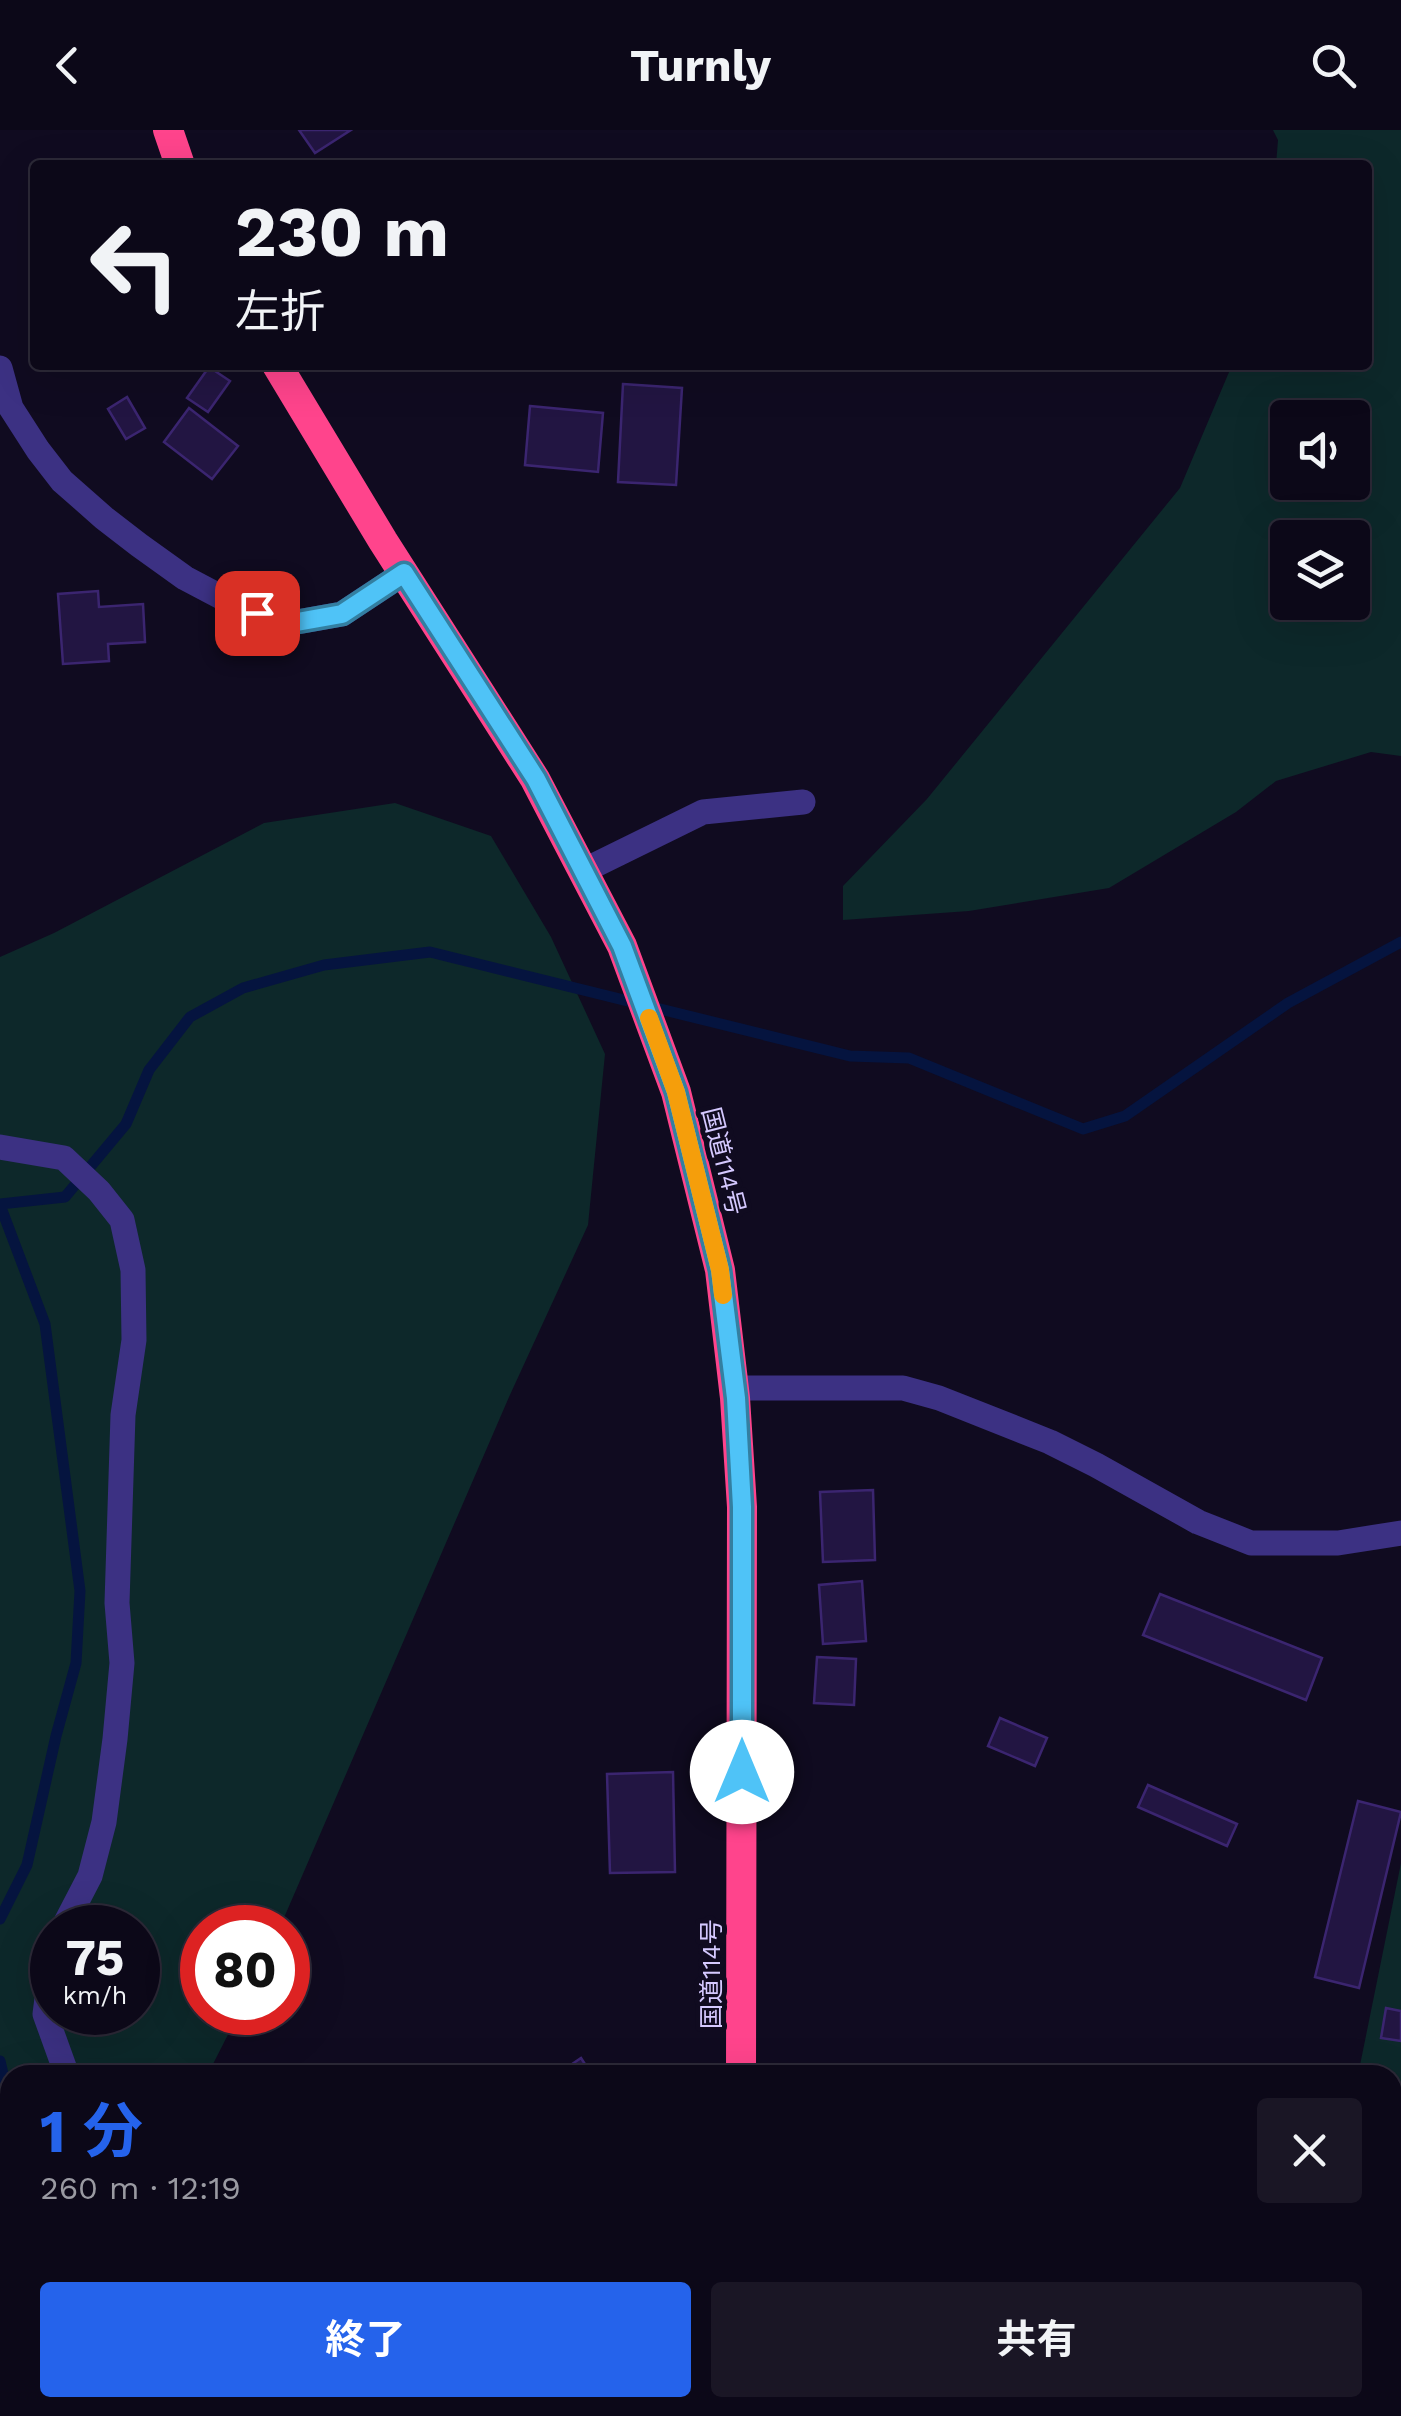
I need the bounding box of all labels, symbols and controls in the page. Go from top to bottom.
icon: back [40,38,95,93]
icon: search [1306,38,1361,93]
text: Turnly [630,39,771,92]
text: 230 m [235,191,449,273]
icon: left [70,200,200,330]
text: 左折 [235,285,325,338]
map controls [1270,400,1370,620]
button: sound [1270,400,1370,500]
button: layers [1270,520,1370,620]
pin [215,571,300,656]
icon: arrive [230,586,285,641]
street label: 国道114号 [696,1104,751,1218]
position arrow [690,1720,794,1824]
speed limit sign: 80 [180,1905,310,2035]
street label: 国道114号 [697,1919,726,2029]
text: 75 [66,1928,124,1987]
text: km/h [63,1981,127,2010]
text: 1 分 [40,2096,143,2167]
button: close [1257,2098,1362,2203]
text: 260 m · 12:19 [40,2169,241,2207]
button: 終了 [40,2282,691,2397]
button: 共有 [711,2282,1362,2397]

